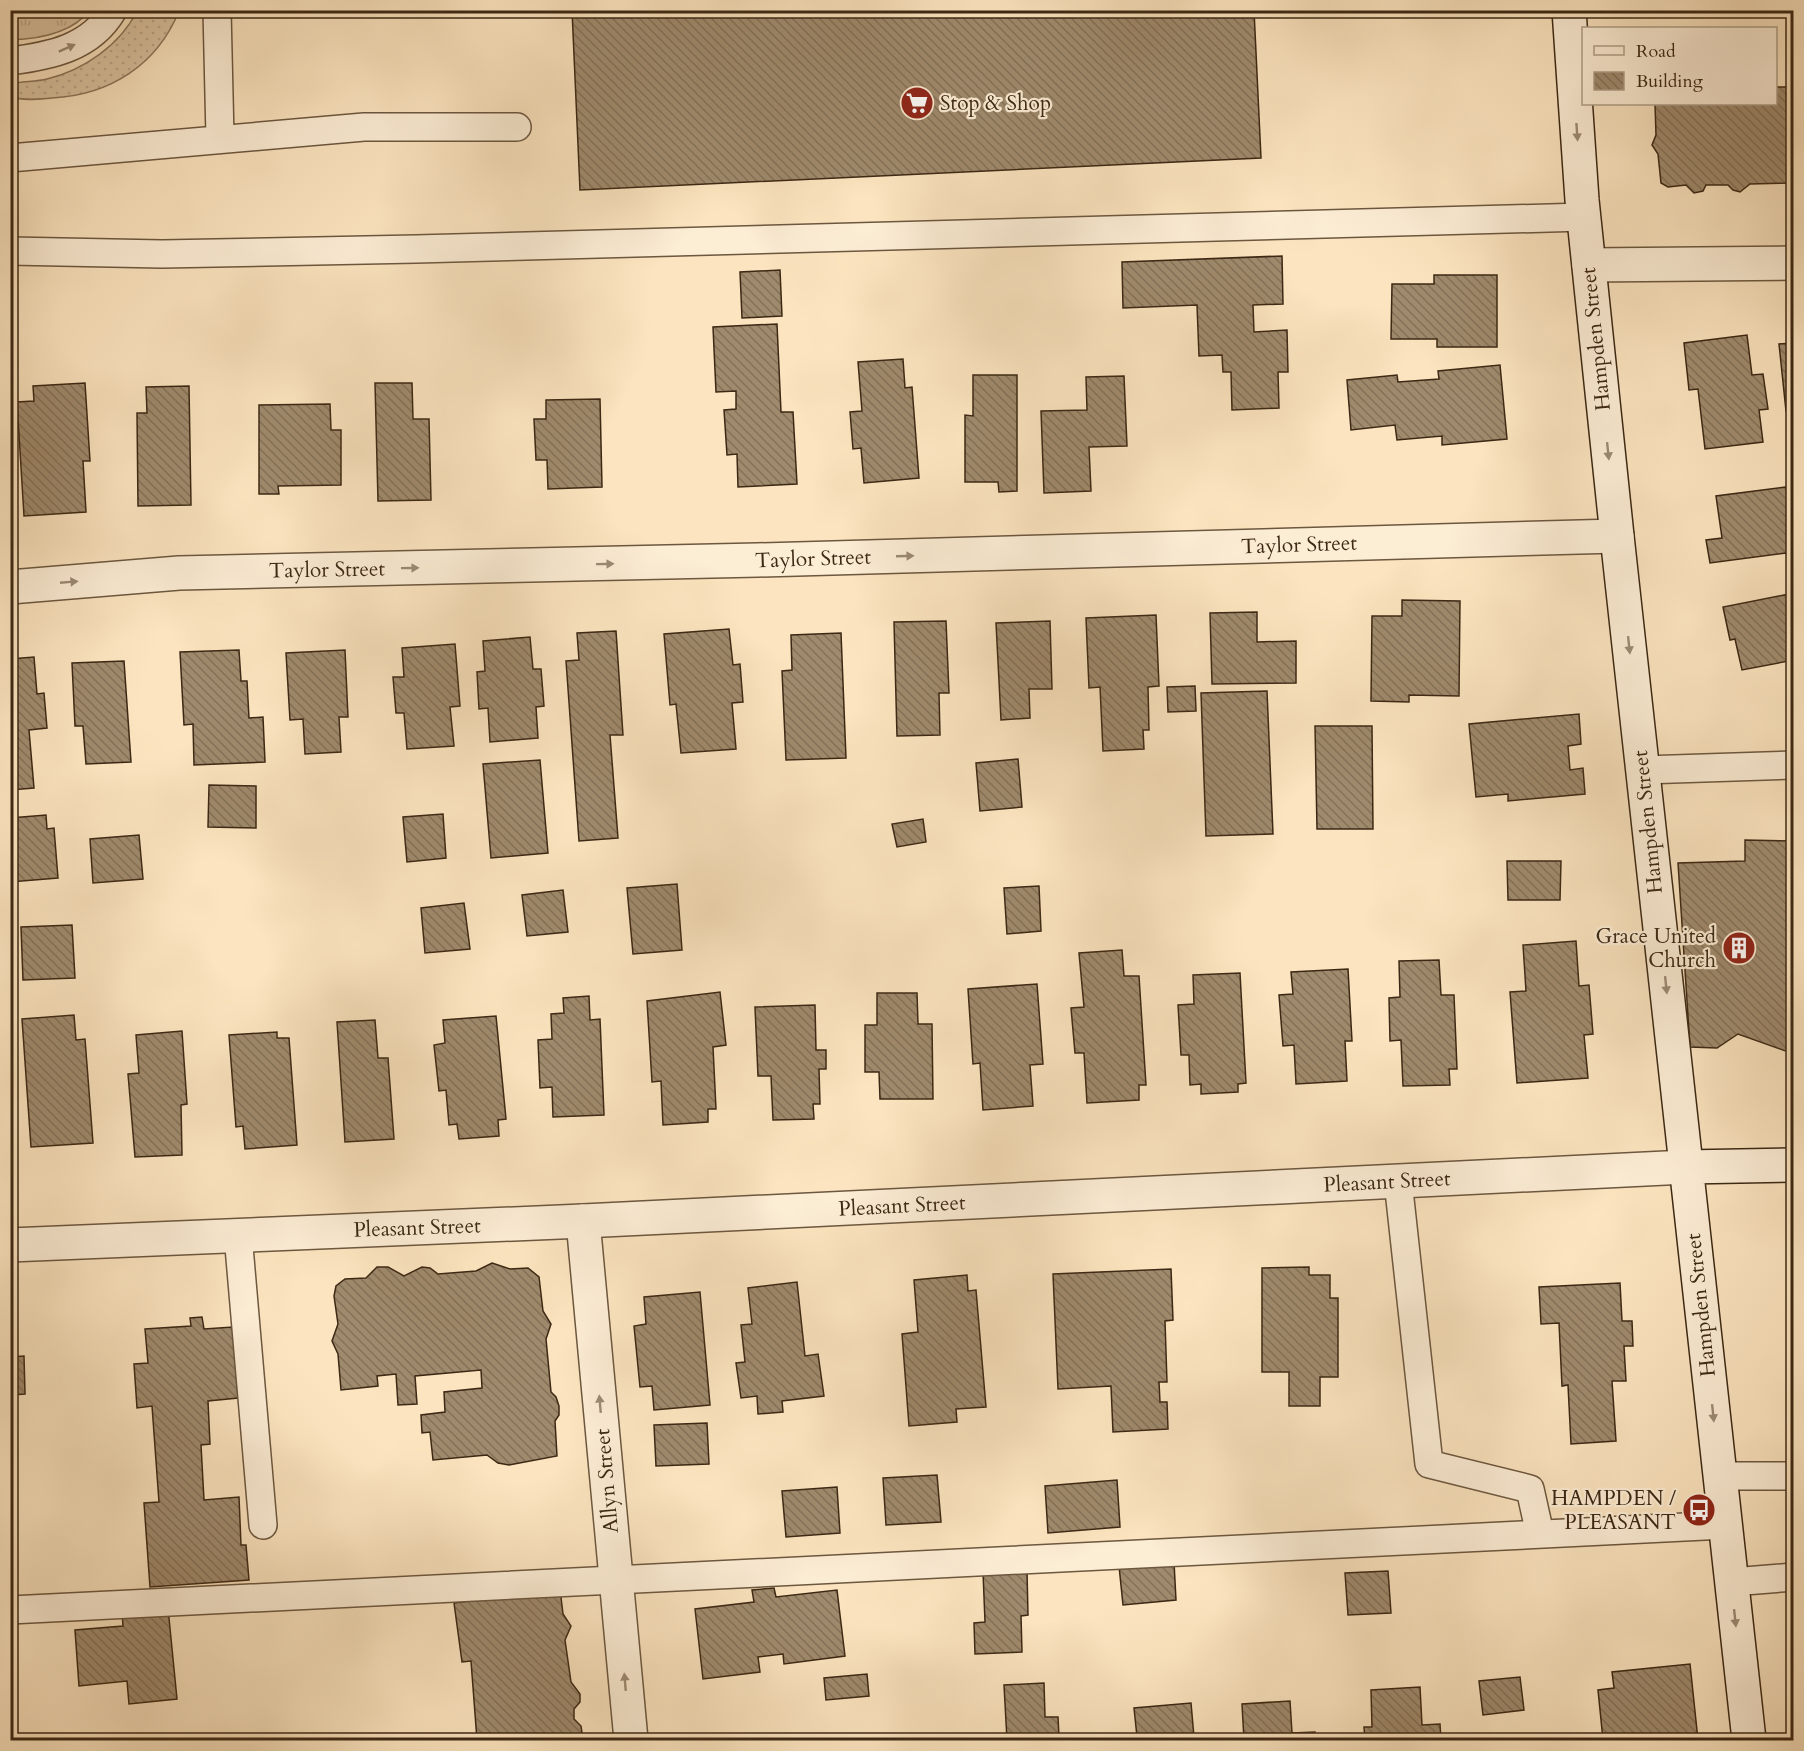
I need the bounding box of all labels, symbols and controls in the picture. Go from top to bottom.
legend [1582,27,1777,105]
text: Road [1636,39,1676,64]
one-way arrow [59,44,76,53]
text: Building [1636,69,1704,94]
supermarket icon: Stop & Shop [899,85,935,121]
place label: Stop & Shop [940,89,1051,118]
one-way arrow [1573,122,1582,141]
street label: Hampden Street [1574,265,1618,412]
one-way arrow [1603,442,1613,461]
street label: Taylor Street [1240,528,1358,562]
street label: Taylor Street [754,542,872,576]
one-way arrow [896,551,915,561]
street label: Taylor Street [269,554,386,586]
one-way arrow [596,559,615,568]
one-way arrow [401,563,420,573]
one-way arrow [59,577,78,587]
one-way arrow [1624,636,1634,655]
street label: Hampden Street [1626,748,1670,895]
place label: Grace United Church [1596,922,1716,975]
building icon: Grace United Church [1721,930,1757,966]
one-way arrow [1661,976,1671,995]
street label: Pleasant Street [1323,1164,1452,1200]
street label: Pleasant Street [838,1188,967,1224]
street label: Pleasant Street [353,1211,481,1245]
street label: Hampden Street [1679,1231,1723,1378]
one-way arrow [595,1395,605,1414]
one-way arrow [1708,1404,1718,1423]
street label: Allyn Street [588,1427,626,1534]
place label: HAMPDEN / PLEASANT [1551,1484,1676,1537]
bus stop icon: HAMPDEN / PLEASANT [1681,1492,1717,1528]
one-way arrow [1731,1608,1740,1627]
one-way arrow [621,1673,630,1692]

